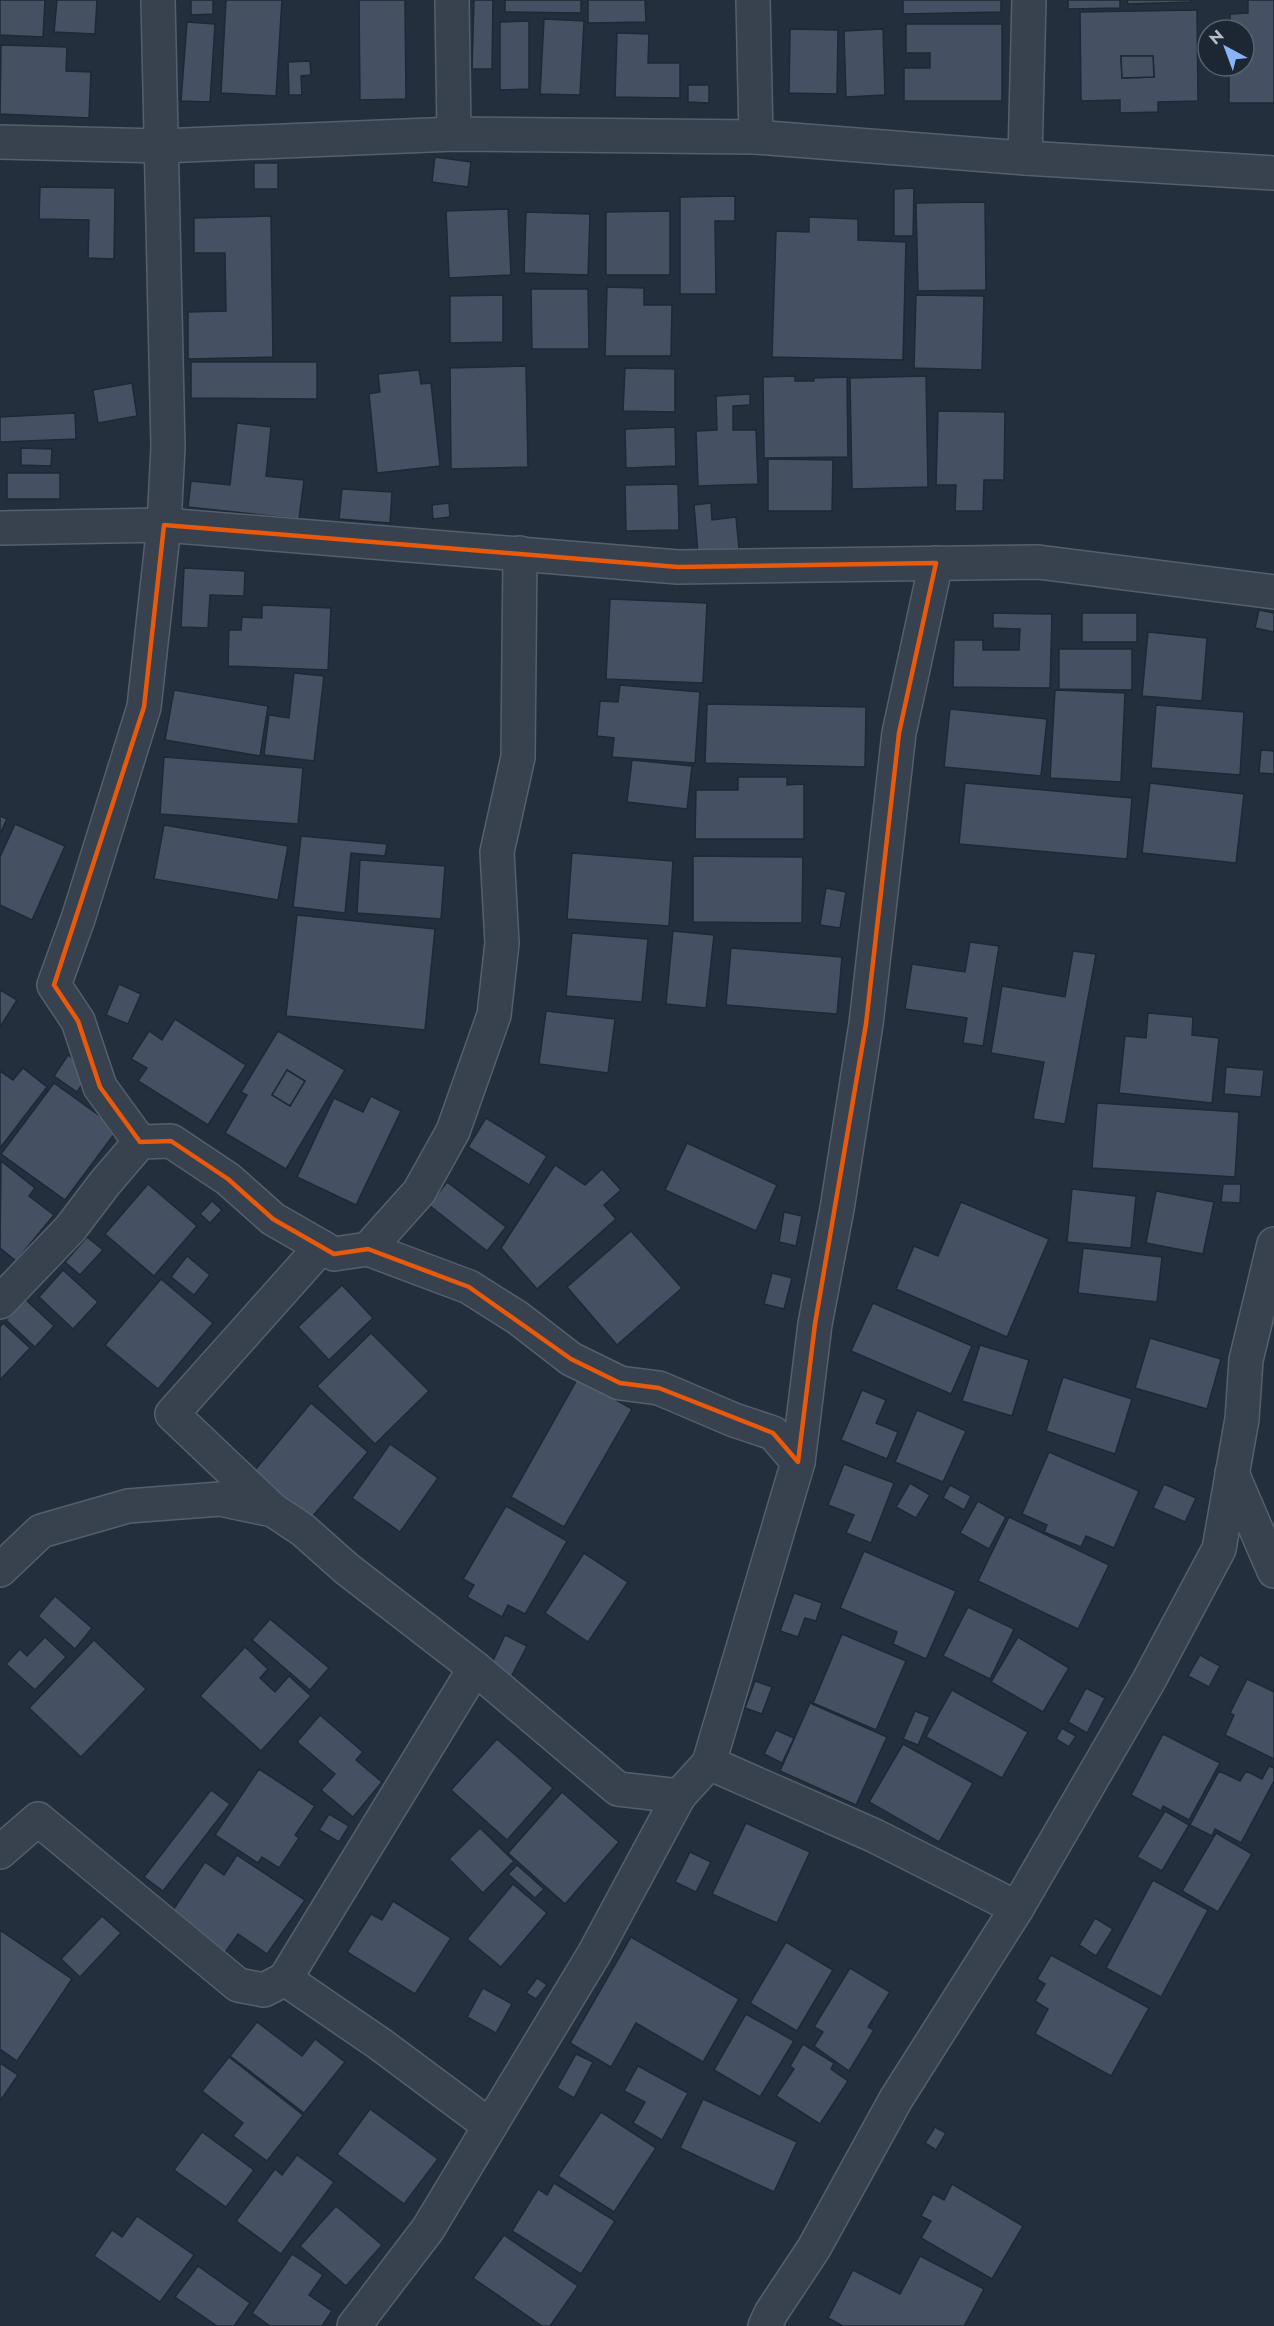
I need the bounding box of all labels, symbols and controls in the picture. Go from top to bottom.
north arrow [1196,18,1256,78]
text: N [1204,24,1229,50]

